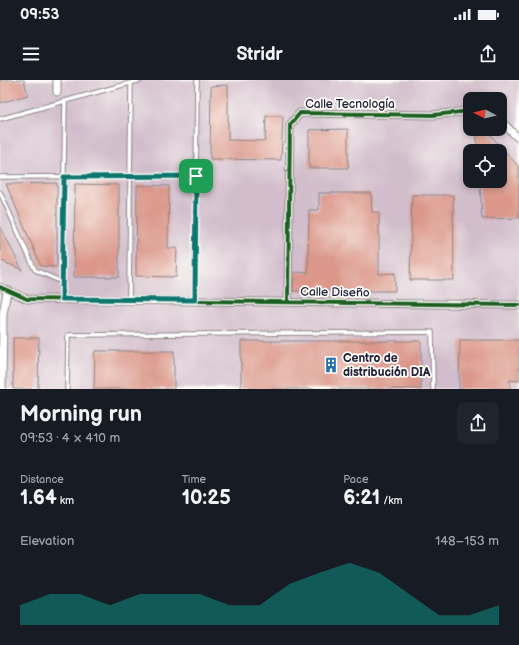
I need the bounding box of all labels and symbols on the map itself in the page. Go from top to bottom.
north arrow [463,92,507,136]
street label: Calle Tecnología [305,97,395,112]
pin [179,159,213,193]
street label: Calle Diseño [300,284,370,301]
place label: Centro de distribución DIA [343,351,431,380]
building icon: Centro de distribución DIA [322,356,340,374]

